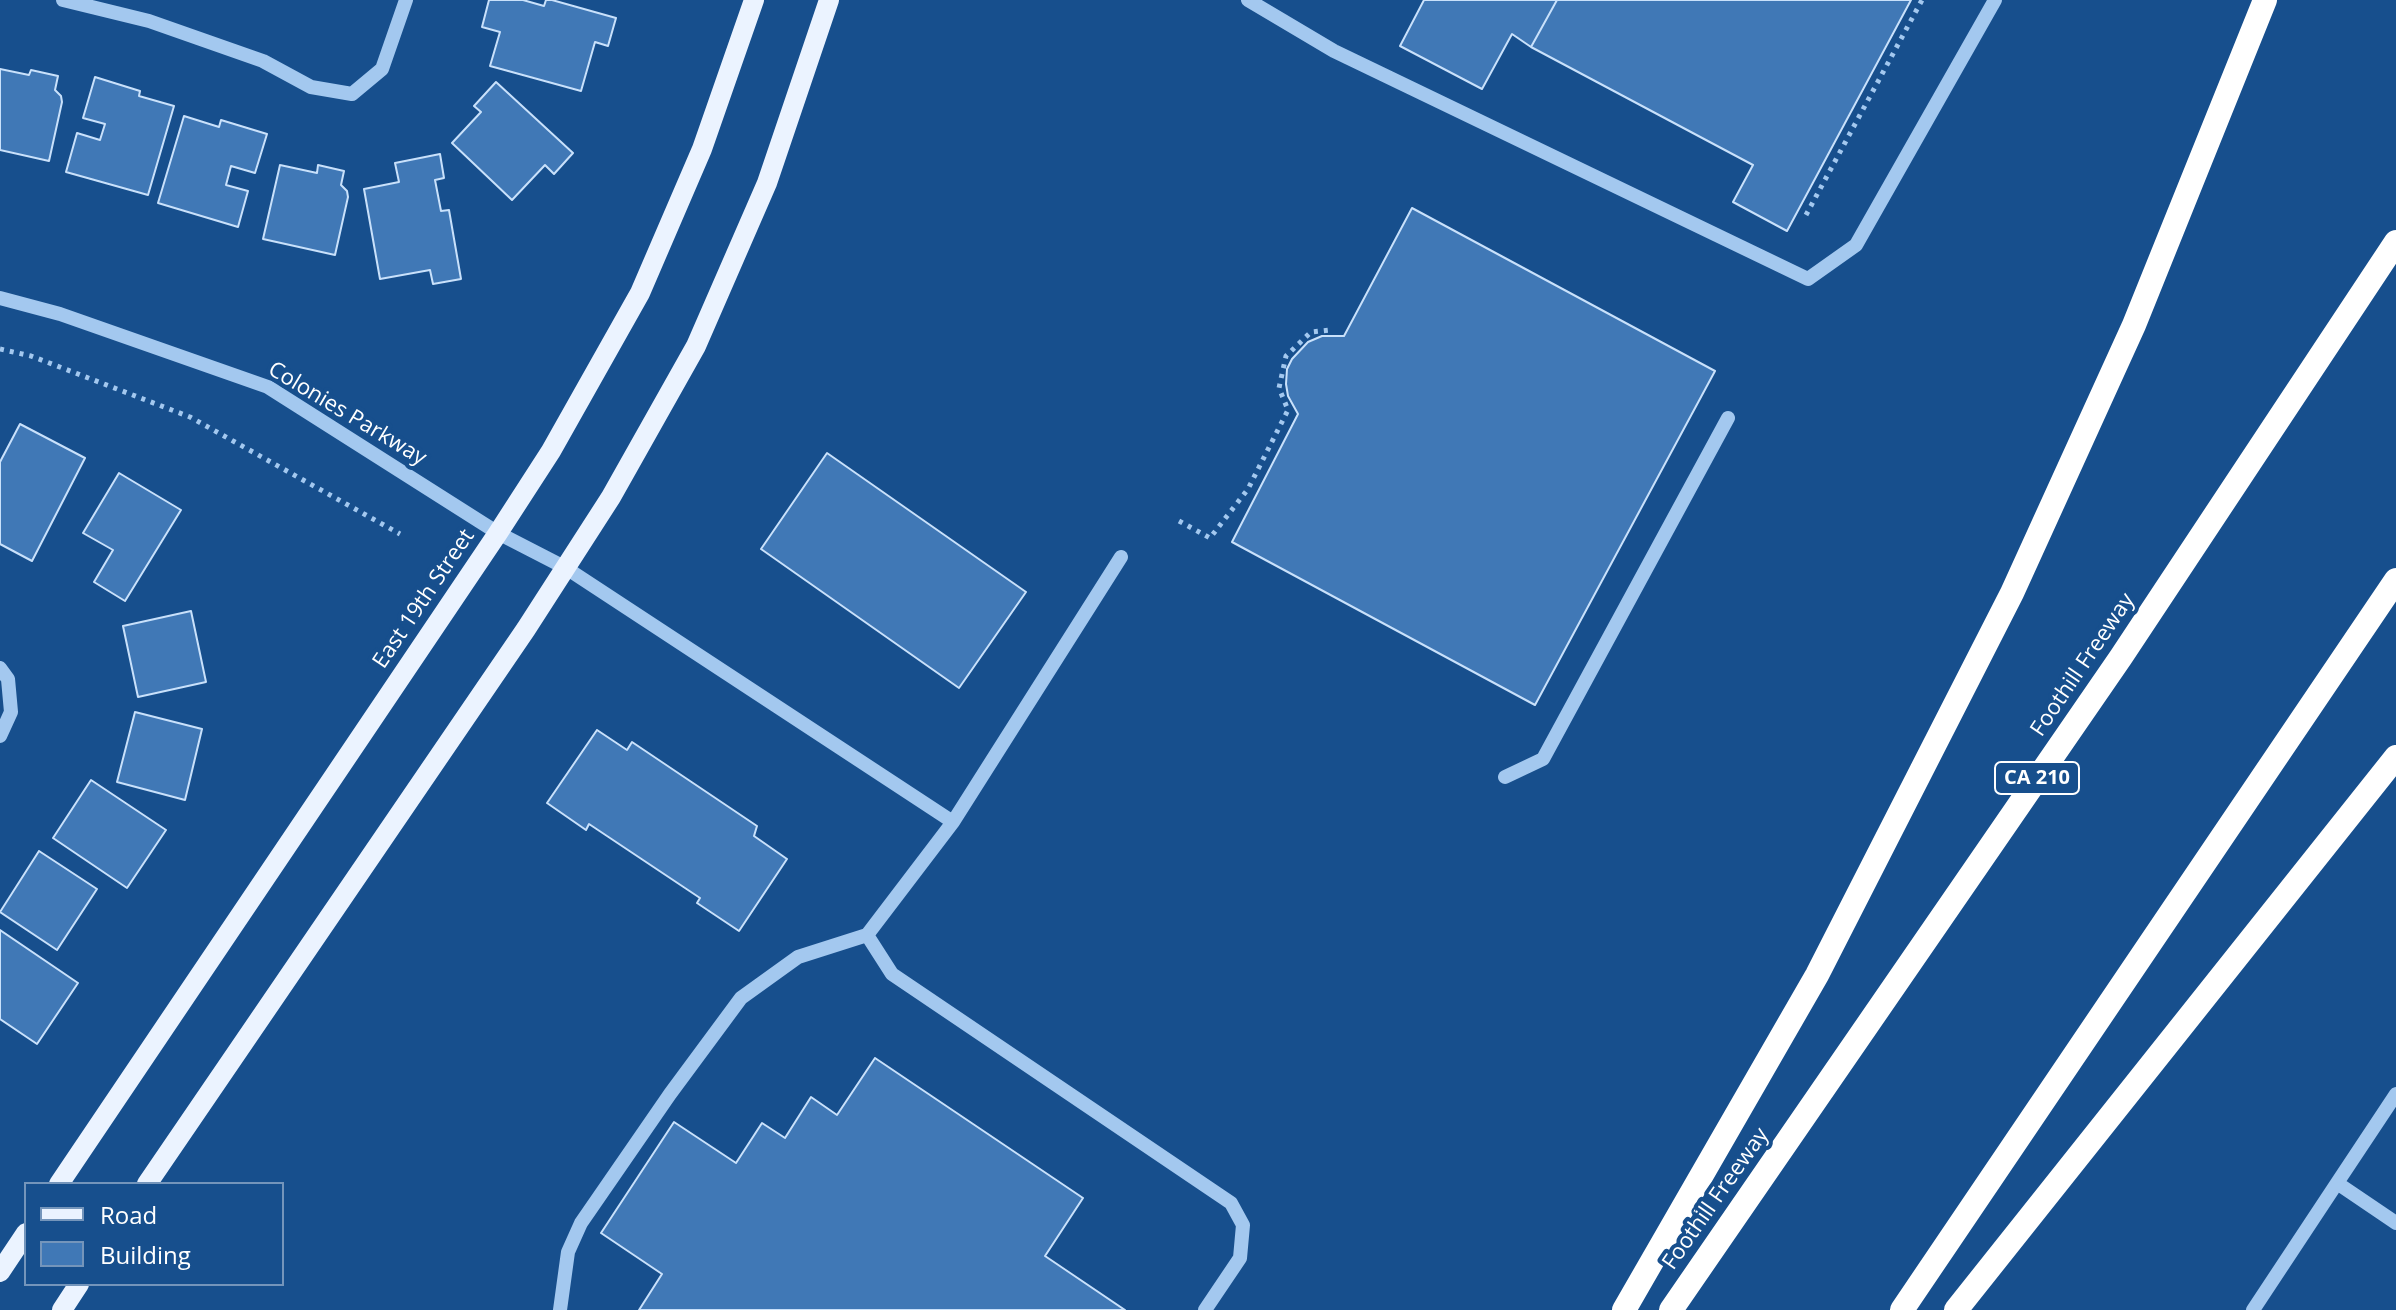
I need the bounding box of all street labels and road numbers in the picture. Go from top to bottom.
street label: Colonies Parkway [263,356,431,472]
street label: East 19th Street [368,524,480,674]
street label: Foothill Freeway [2025,588,2141,742]
road number: CA 210 [1995,762,2079,794]
street label: Foothill Freeway [1657,1123,1775,1275]

